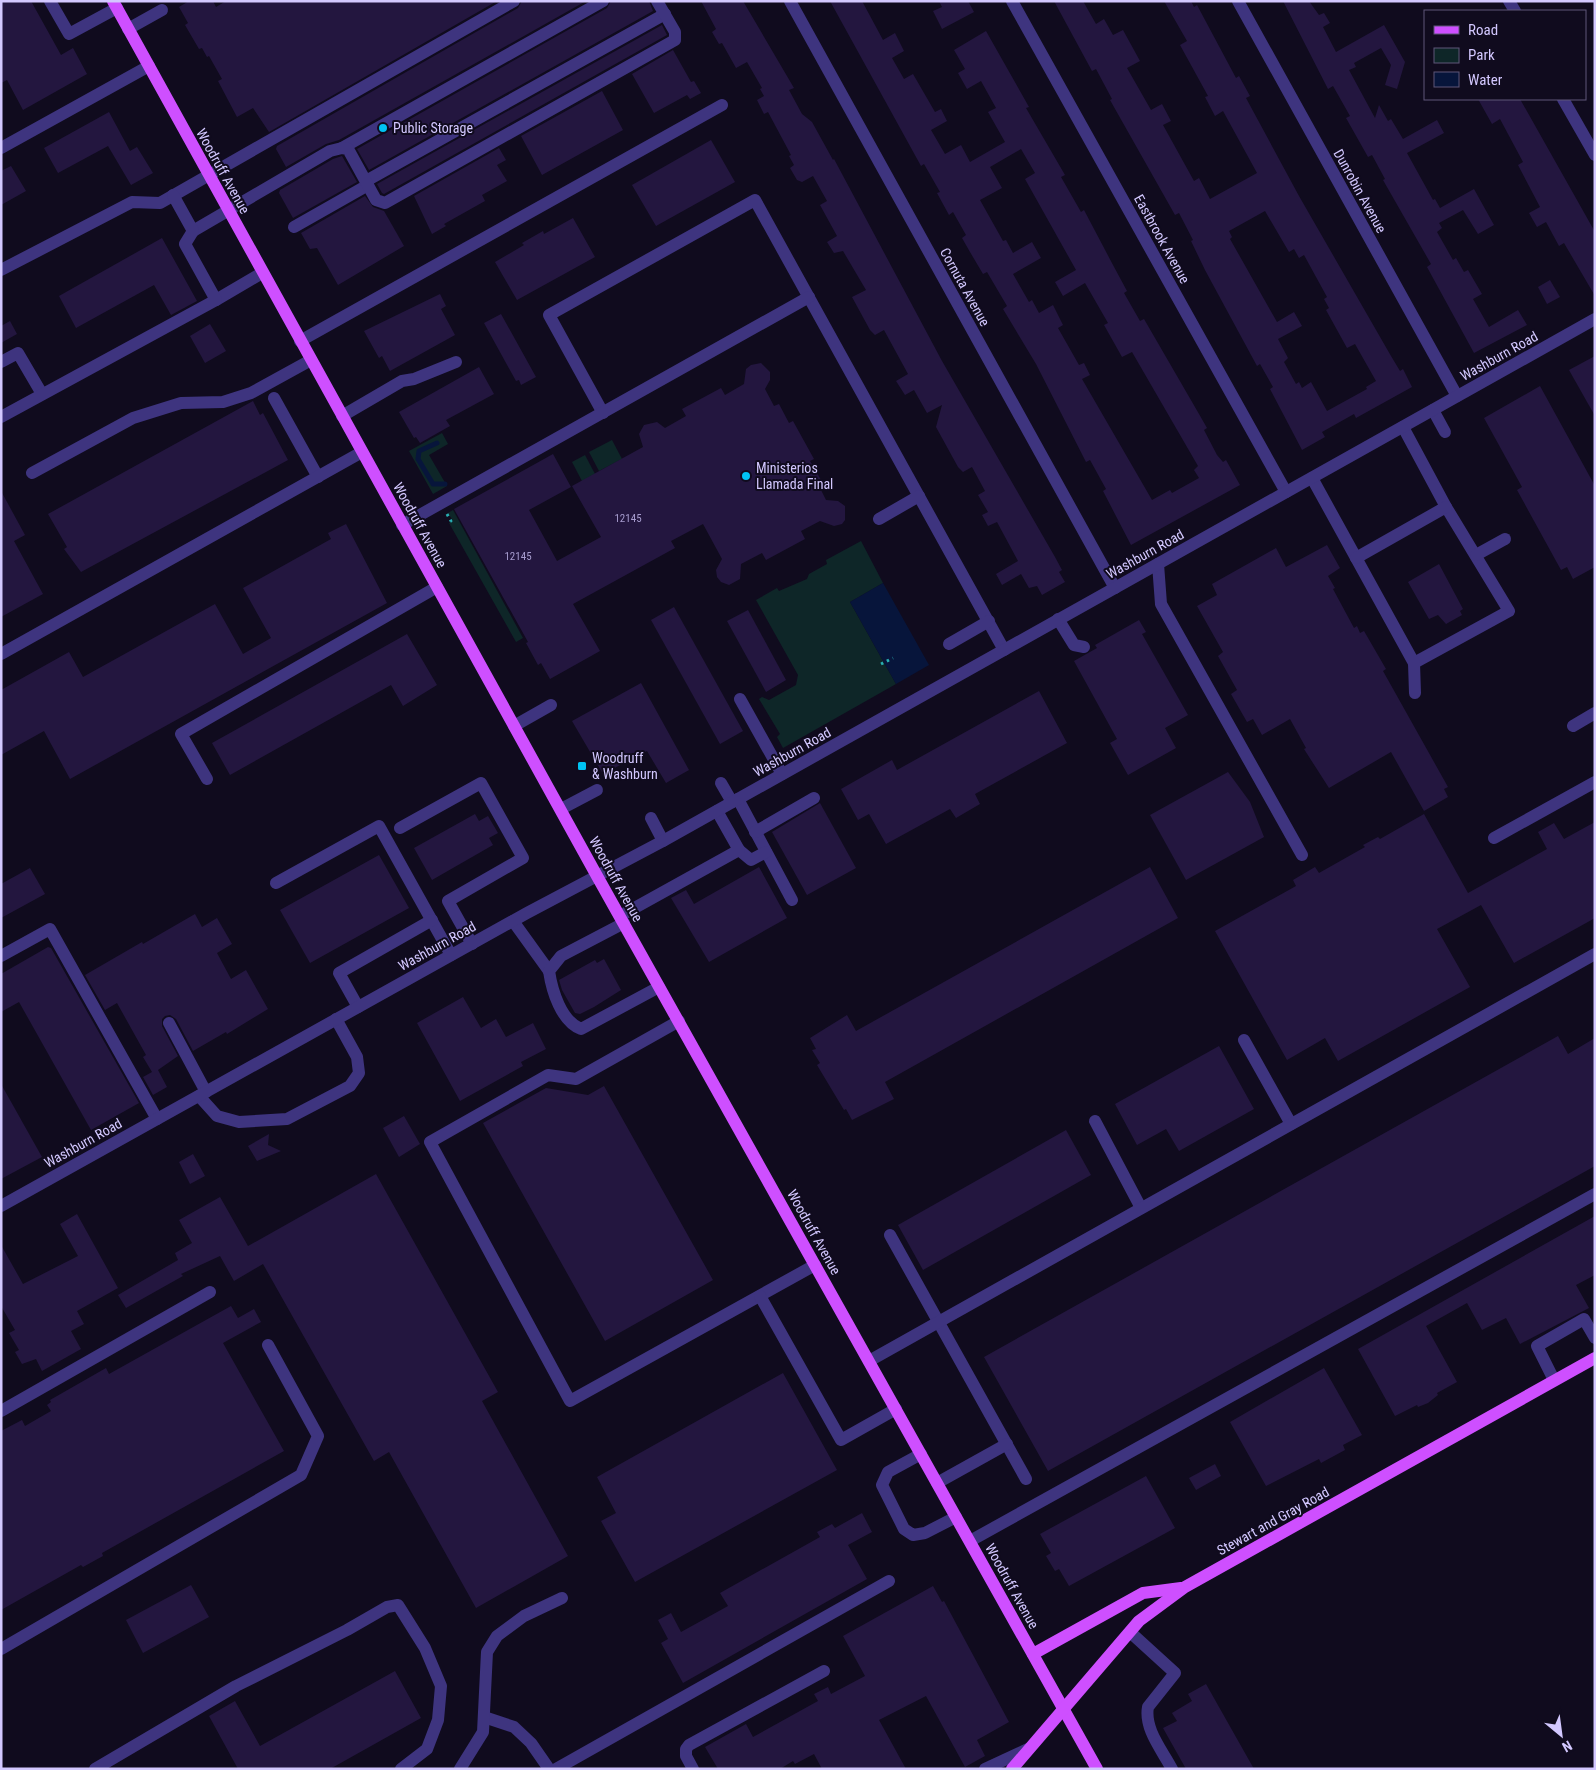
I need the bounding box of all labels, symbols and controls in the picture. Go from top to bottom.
legend [1424,10,1586,100]
text: Road [1468,21,1498,39]
text: Park [1468,46,1495,64]
text: Water [1468,71,1503,89]
place label: Public Storage [393,120,473,136]
marker: Public Storage [377,122,389,134]
street label: Woodruff Avenue [193,126,253,217]
street label: Dunrobin Avenue [1330,146,1390,236]
street label: Eastbrook Avenue [1131,192,1193,287]
street label: Cornuta Avenue [937,245,993,329]
street label: Washburn Road [1457,328,1541,384]
place label: Ministerios Llamada Final [756,460,833,492]
marker: Ministerios Llamada Final [740,470,752,482]
street label: Woodruff Avenue [390,480,450,571]
house number: 12145 [614,512,642,525]
street label: Washburn Road [1103,526,1187,582]
house number: 12145 [504,550,532,563]
street label: Washburn Road [750,724,834,780]
place label: Woodruff & Washburn [592,750,658,782]
marker: Woodruff & Washburn [576,760,588,772]
street label: Woodruff Avenue [586,834,646,925]
street label: Washburn Road [395,918,479,974]
street label: Washburn Road [41,1115,125,1171]
street label: Woodruff Avenue [784,1187,844,1278]
street label: Stewart and Gray Road [1214,1484,1332,1558]
street label: Woodruff Avenue [982,1541,1042,1632]
north arrow [1536,1710,1586,1760]
text: N [1560,1737,1575,1755]

